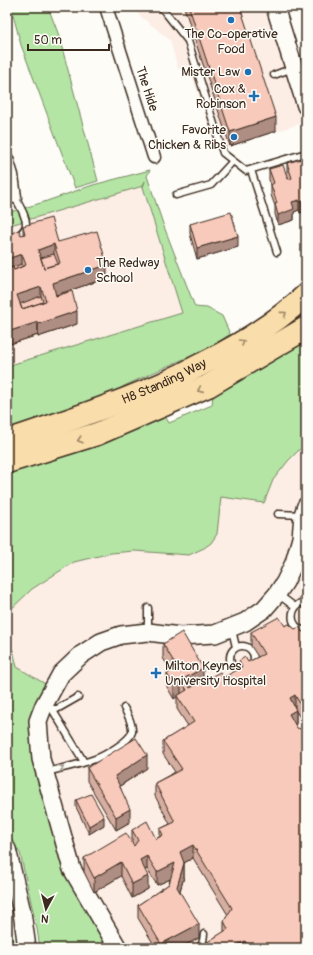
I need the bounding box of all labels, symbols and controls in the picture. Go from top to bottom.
marker: The Co-operative Food [226,15,236,25]
scale bar [28,26,109,52]
place label: The Co-operative Food [184,26,278,57]
text: 50 m [34,33,62,48]
place label: Mister Law [181,64,240,80]
street label: The Hide [132,65,162,114]
marker: Mister Law [243,67,253,77]
place label: Cox & Robinson [196,81,246,112]
marker: Cox & Robinson [249,91,259,101]
place label: Favorite Chicken & Ribs [148,122,227,153]
marker: Favorite Chicken & Ribs [229,132,239,142]
place label: The Redway School [96,255,160,286]
marker: The Redway School [83,265,93,275]
one-way arrow [280,312,287,319]
one-way arrow [238,340,246,347]
street label: H8 Standing Way [119,355,209,408]
one-way arrow [197,385,204,393]
one-way arrow [77,435,84,443]
place label: Milton Keynes University Hospital [165,658,266,689]
marker: Milton Keynes University Hospital [150,667,162,679]
one-way arrow [58,765,64,773]
north arrow [26,889,66,929]
text: N [40,911,49,925]

